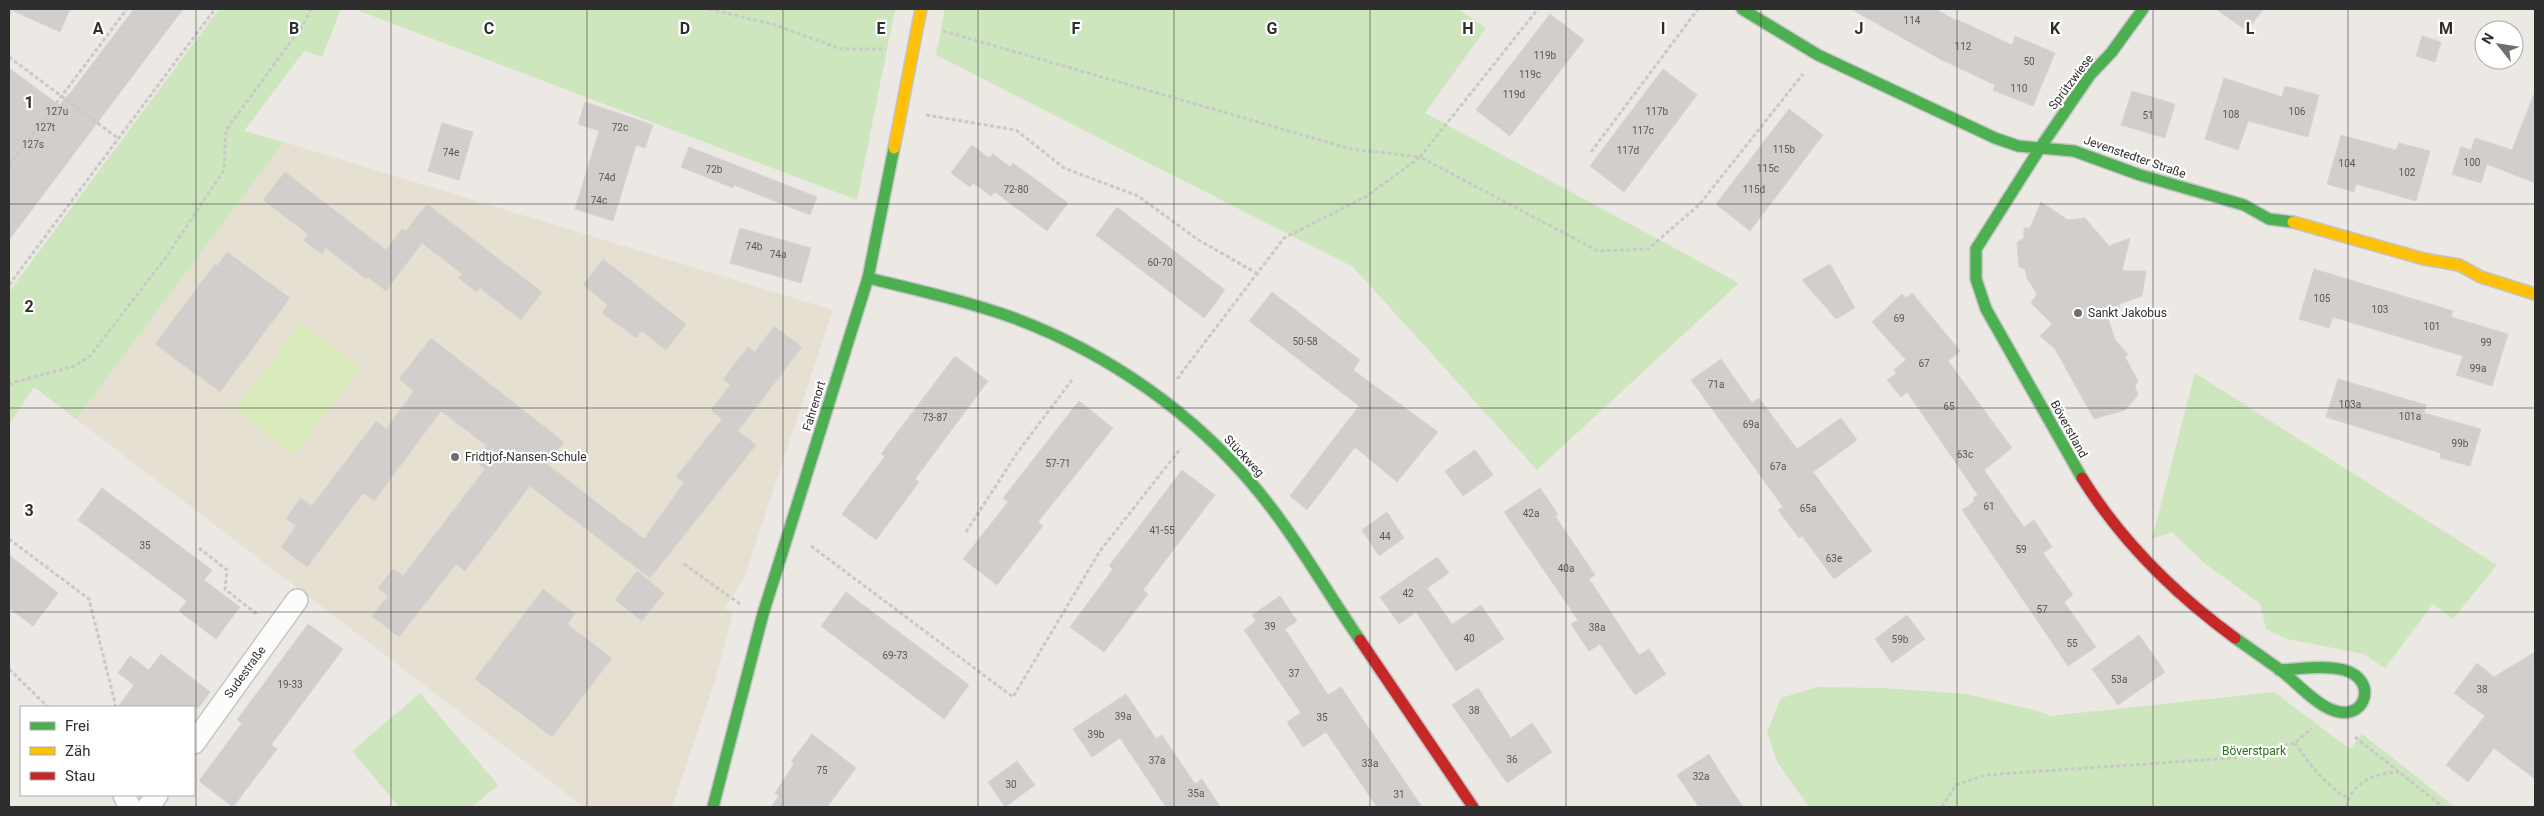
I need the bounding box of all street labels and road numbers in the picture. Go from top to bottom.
street label: Sprützwiese [2046,52,2096,112]
street label: Jevenstedter Straße [2082,133,2188,181]
street label: Fahrenort [800,379,828,433]
street label: Böverstland [2048,398,2090,460]
street label: Stückweg [1221,432,1267,480]
street label: Sudestraße [221,643,269,701]

